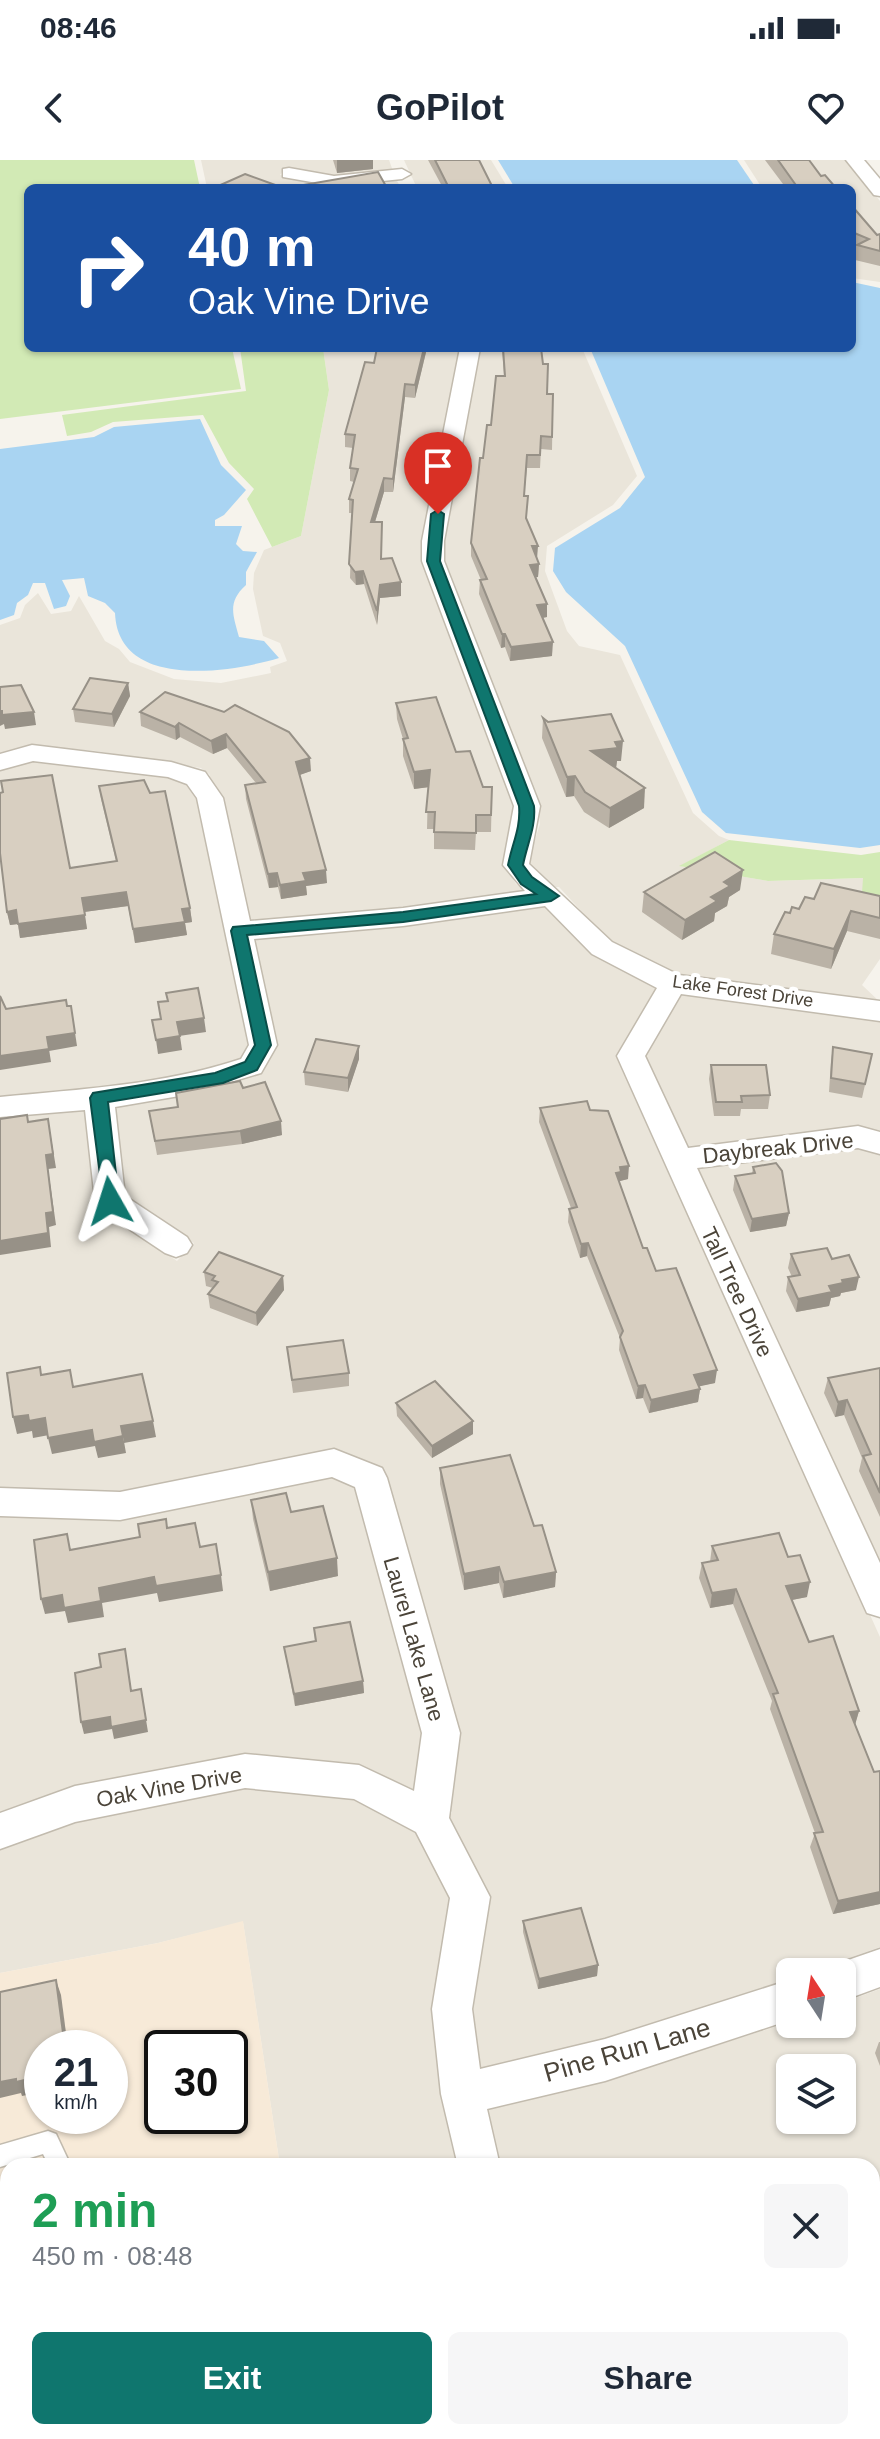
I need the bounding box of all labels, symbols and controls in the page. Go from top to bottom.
text: 08:46 [40,11,117,44]
icon: back [32,86,76,130]
icon: heart [804,86,848,130]
text: GoPilot [376,87,504,128]
text: 40 m [188,215,316,278]
icon: right [56,216,160,320]
text: Oak Vine Drive [188,281,429,322]
pin [404,432,472,514]
icon: arrive [416,444,460,488]
street label: Lake Forest Drive [671,971,815,1011]
street label: Daybreak Drive [701,1128,855,1168]
position arrow [68,1159,152,1243]
street label: Tall Tree Drive [696,1223,778,1361]
street label: Laurel Lake Lane [379,1554,449,1724]
street label: Oak Vine Drive [94,1762,244,1812]
north arrow [776,1958,856,2038]
map controls [776,1958,856,2134]
street label: Pine Run Lane [540,2012,714,2088]
speed limit sign: 30 [144,2030,248,2134]
text: 21 [54,2050,98,2094]
button: layers [776,2054,856,2134]
text: km/h [54,2091,98,2113]
text: 2 min [32,2184,157,2237]
button: close [764,2184,848,2268]
text: 450 m · 08:48 [32,2241,192,2271]
button: Exit [32,2332,432,2424]
button: Share [448,2332,848,2424]

